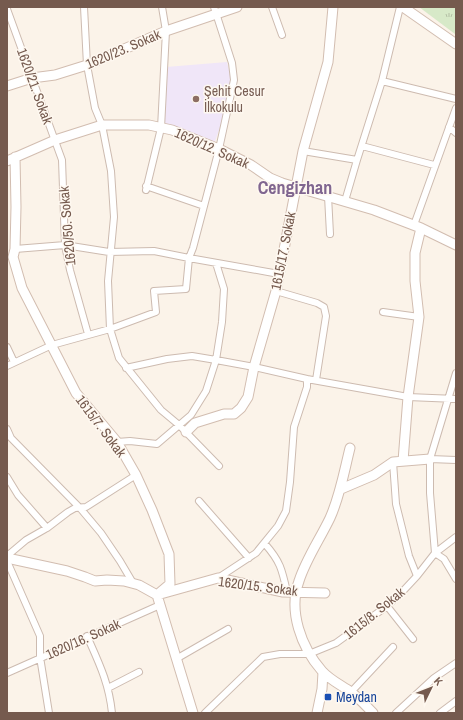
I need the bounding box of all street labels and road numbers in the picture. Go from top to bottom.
street label: 1620/23. Sokak [83,25,163,73]
street label: 1620/21. Sokak [13,45,57,127]
street label: 1620/12. Sokak [172,124,252,173]
street label: 1620/50. Sokak [55,185,79,267]
street label: 1615/17. Sokak [267,210,299,292]
street label: 1615/7. Sokak [72,391,130,461]
street label: 1620/15. Sokak [217,572,299,600]
street label: 1615/8. Sokak [340,583,408,643]
street label: 1620/16. Sokak [43,614,123,663]

